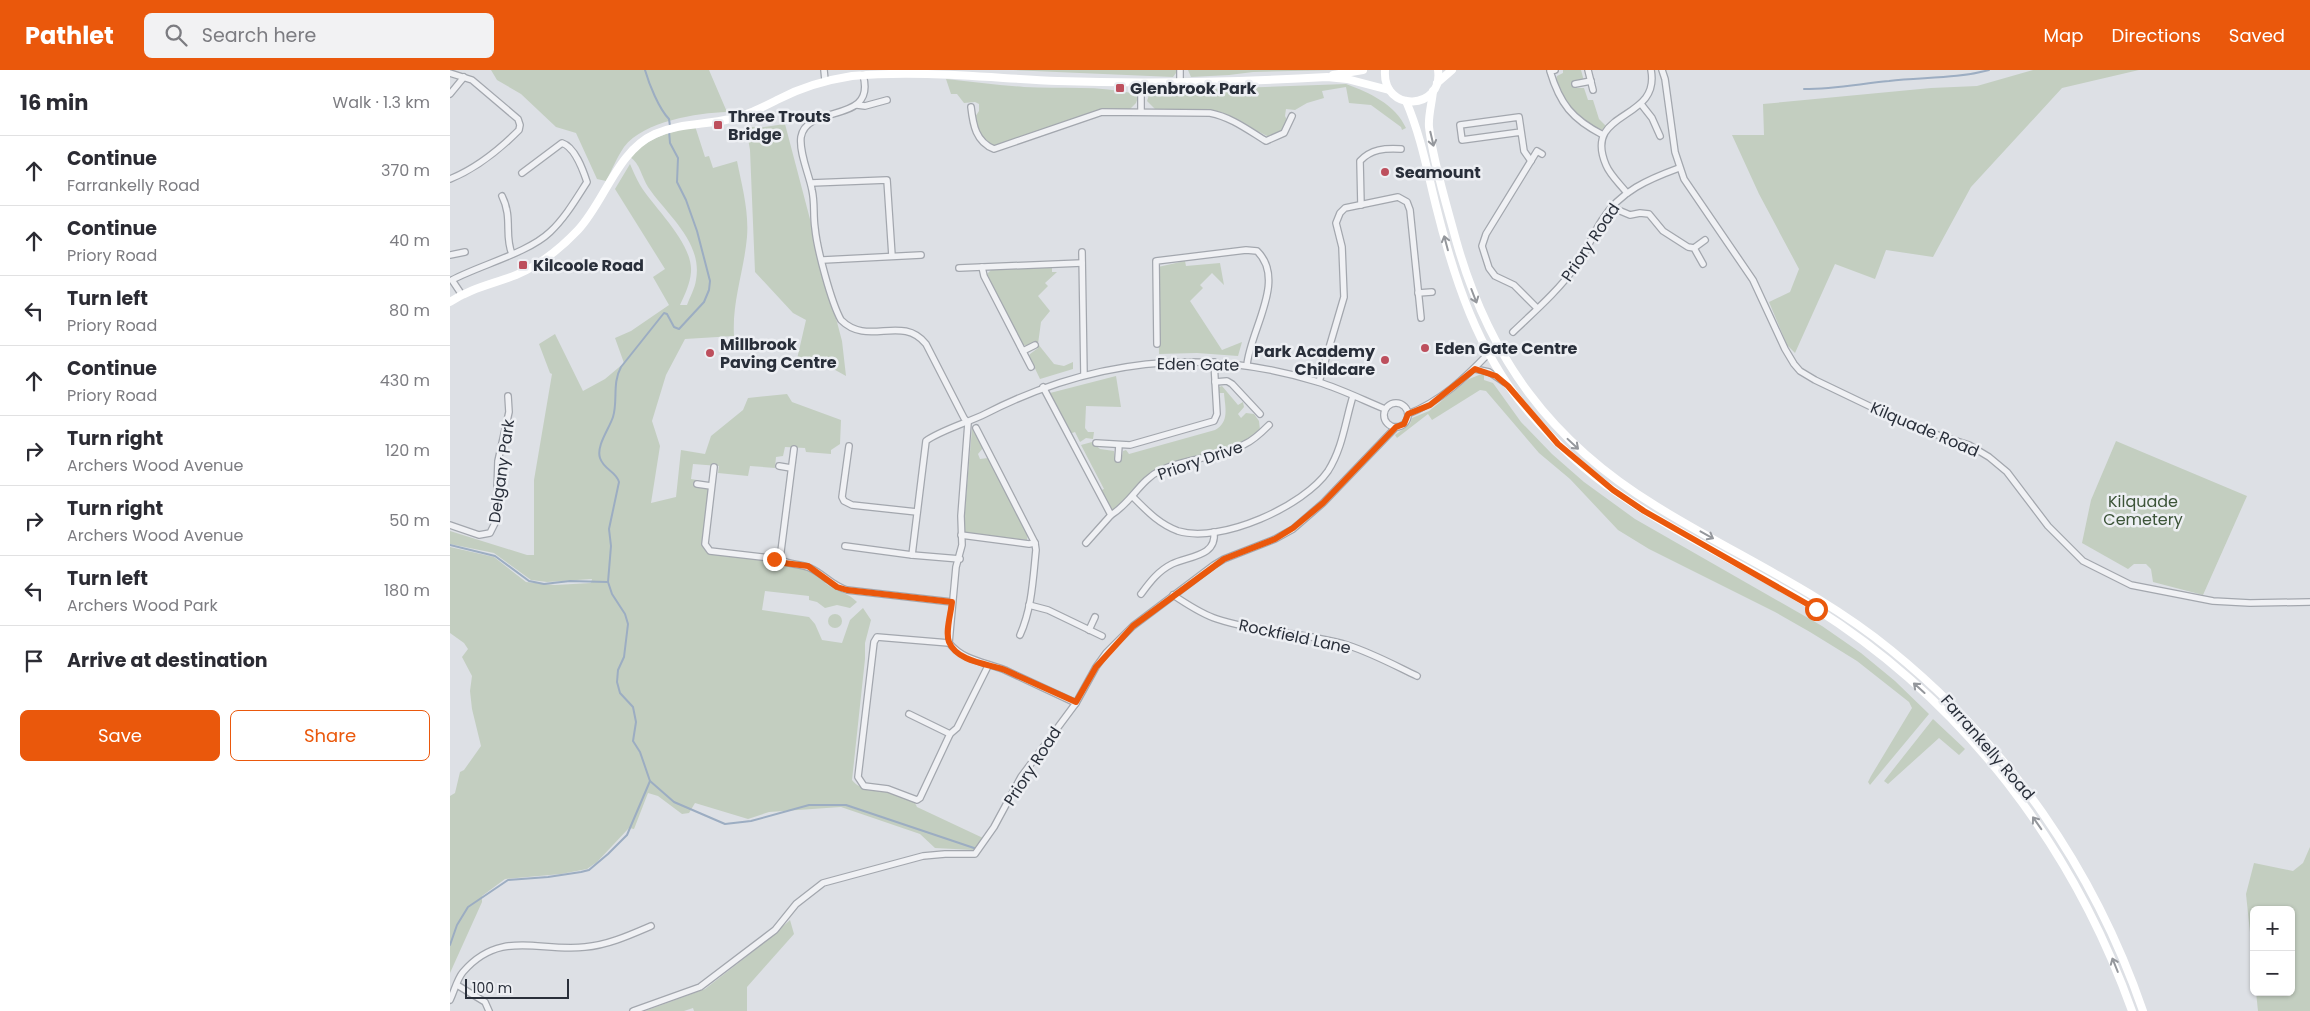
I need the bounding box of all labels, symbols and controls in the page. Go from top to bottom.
search box [144,13,494,58]
text: Pathlet [25,19,114,52]
icon: search [162,21,190,49]
text: Search here [202,22,316,49]
text: Map [2044,23,2083,48]
text: Directions [2111,23,2201,48]
text: Saved [2229,23,2285,48]
place label: Glenbrook Park [1130,77,1257,100]
marker: Glenbrook Park [1114,82,1126,94]
text: 16 min [20,88,88,117]
text: Walk · 1.3 km [333,91,430,114]
place label: Three Trouts Bridge [728,105,831,146]
marker: Three Trouts Bridge [712,119,724,131]
one-way arrow [1428,131,1437,147]
text: Continue [67,145,157,172]
icon: ahead [20,157,48,185]
text: 370 m [381,159,430,182]
place label: Seamount [1395,161,1481,184]
marker: Seamount [1379,166,1391,178]
text: Farrankelly Road [67,174,200,197]
street label: Priory Road [1556,198,1625,286]
text: Continue [67,215,157,242]
icon: ahead [20,227,48,255]
text: 40 m [389,229,430,252]
one-way arrow [1441,236,1450,252]
text: Priory Road [67,244,157,267]
place label: Kilcoole Road [533,254,644,277]
marker: Kilcoole Road [517,259,529,271]
text: Turn left [67,285,148,312]
one-way arrow [1470,288,1479,303]
icon: left [20,297,48,325]
text: 80 m [389,299,430,322]
text: Priory Road [67,314,157,337]
place label: Millbrook Paving Centre [720,333,837,374]
place label: Eden Gate Centre [1435,337,1578,360]
place label: Park Academy Childcare [1254,340,1376,381]
marker: Eden Gate Centre [1419,342,1431,354]
marker: Millbrook Paving Centre [704,347,716,359]
street label: Eden Gate [1157,352,1239,377]
marker: Park Academy Childcare [1379,354,1391,366]
text: Continue [67,355,157,382]
icon: ahead [20,367,48,395]
text: 430 m [380,369,430,392]
text: Priory Road [67,384,157,407]
street label: Kilquade Road [1867,396,1983,463]
street label: Delgany Park [483,417,520,524]
text: Turn right [67,425,163,452]
street label: Priory Drive [1154,435,1246,486]
icon: right [20,437,48,465]
one-way arrow [1567,438,1579,450]
text: 120 m [385,439,430,462]
text: Archers Wood Avenue [67,454,243,477]
park label: Kilquade Cemetery [2103,490,2183,531]
text: Turn right [67,495,163,522]
icon: right [20,507,48,535]
text: 50 m [389,509,430,532]
text: Archers Wood Avenue [67,524,243,547]
one-way arrow [1699,531,1714,540]
route end [763,548,786,571]
text: Turn left [67,565,148,592]
icon: left [20,577,48,605]
text: 180 m [384,579,430,602]
text: Archers Wood Park [67,594,218,617]
route start [1805,598,1828,621]
street label: Rockfield Lane [1237,613,1353,660]
icon: arrive [20,647,48,675]
text: Arrive at destination [67,647,268,674]
one-way arrow [1913,682,1925,694]
street label: Farrankelly Road [1935,690,2040,805]
button: Save [20,710,220,761]
button: Share [230,710,430,761]
street label: Priory Road [998,722,1067,810]
one-way arrow [2032,816,2042,830]
map controls [2250,906,2295,996]
button: + [2250,906,2295,951]
button: − [2250,951,2295,996]
one-way arrow [2109,958,2118,973]
scale bar [465,976,569,999]
text: 100 m [472,978,512,998]

